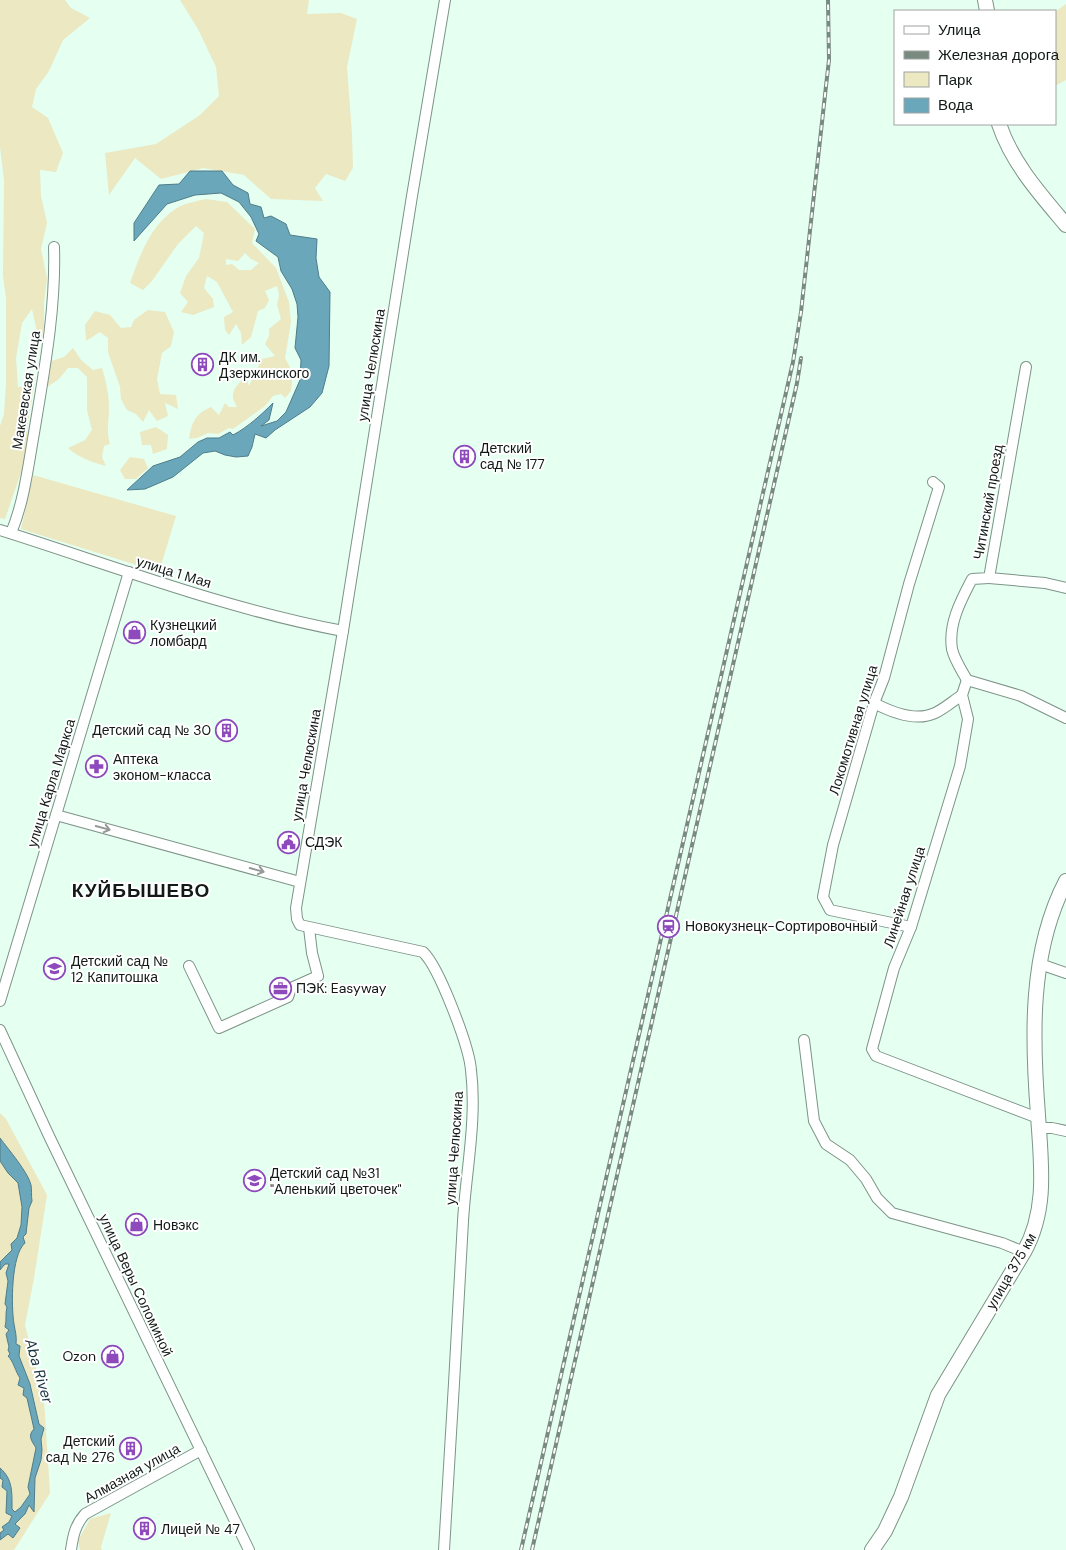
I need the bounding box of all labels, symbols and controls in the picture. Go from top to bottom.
legend [894,10,1056,125]
text: Улица [938,20,981,40]
text: Железная дорога [938,45,1060,65]
text: Парк [938,70,972,90]
text: Вода [938,95,974,115]
street label: улица Челюскина [353,307,389,423]
street label: Макеевская улица [8,329,44,451]
place label: ДК им. Дзержинского [219,348,310,382]
building icon: ДК им. Дзержинского [191,353,215,377]
place label: Детский сад № 177 [480,439,545,473]
street label: Читинский проезд [969,443,1007,561]
building icon: Детский сад № 177 [452,444,476,468]
street label: улица 1 Мая [134,552,214,592]
place label: Кузнецкий ломбард [150,616,217,650]
shop icon: Кузнецкий ломбард [122,621,146,645]
street label: Локомотивная улица [825,663,881,797]
street label: улица Челюскина [287,707,325,823]
street label: улица Карла Маркса [23,716,79,850]
building icon: Детский сад № 30 [215,718,239,742]
place label: Детский сад № 30 [92,721,211,739]
place label: Аптека эконом-класса [113,750,211,784]
pharmacy icon: Аптека эконом-класса [85,755,109,779]
one-way arrow [94,824,110,833]
public building icon: СДЭК [277,830,301,854]
place label: СДЭК [305,833,343,851]
street label: Линейная улица [879,844,929,950]
one-way arrow [248,866,264,875]
district label: КУЙБЫШЕВО [72,878,210,903]
station icon: Новокузнецк-Сортировочный [657,914,681,938]
place label: Новокузнецк-Сортировочный [685,917,878,935]
place label: Детский сад № 12 Капитошка [71,952,168,986]
school or university icon: Детский сад № 12 Капитошка [43,957,67,981]
office icon: ПЭК: Easyway [268,976,292,1000]
place label: ПЭК: Easyway [296,979,387,997]
street label: улица Челюскина [441,1090,467,1205]
place label: Детский сад №31 "Аленький цветочек" [270,1164,402,1198]
school or university icon: Детский сад №31 "Аленький цветочек" [242,1169,266,1193]
street label: улица Веры Соломиной [95,1211,177,1359]
shop icon: Новэкс [125,1213,149,1237]
place label: Новэкс [153,1216,199,1234]
street label: улица 375 км [982,1230,1040,1312]
water label: Aba River [20,1335,58,1406]
shop icon: Ozon [100,1344,124,1368]
place label: Ozon [62,1347,96,1365]
place label: Детский сад № 276 [46,1432,115,1466]
building icon: Детский сад № 276 [119,1437,143,1461]
street label: Алмазная улица [81,1439,183,1507]
building icon: Лицей № 47 [133,1517,157,1541]
place label: Лицей № 47 [161,1520,240,1538]

